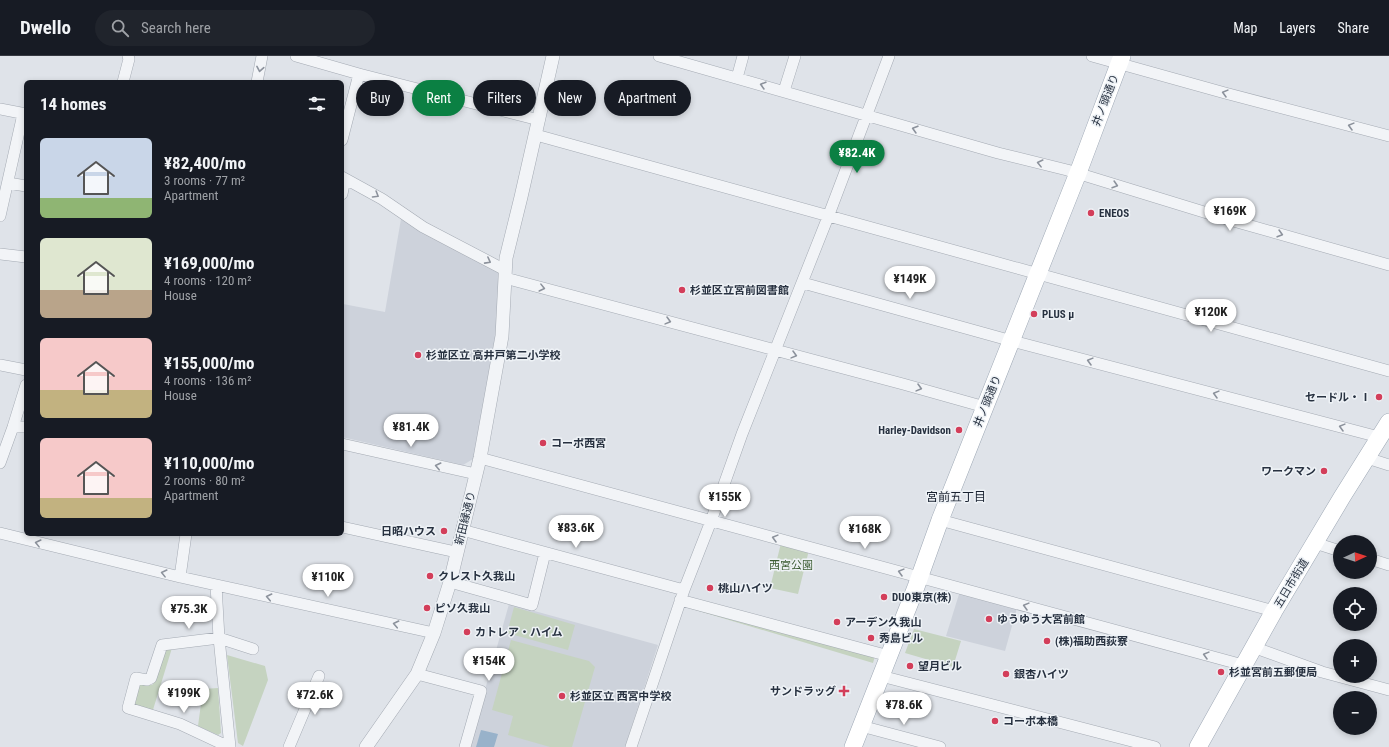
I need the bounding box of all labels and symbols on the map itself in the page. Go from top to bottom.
one-way arrow [256,66,264,72]
street label: 井ノ頭通り [1090,72,1121,128]
one-way arrow [760,81,767,90]
one-way arrow [1222,90,1229,98]
one-way arrow [1348,122,1355,131]
one-way arrow [911,125,918,134]
pin: ¥82.4K [824,140,890,174]
one-way arrow [1037,160,1043,168]
one-way arrow [1111,180,1118,189]
one-way arrow [372,191,379,198]
pin: ¥169K [1202,198,1258,232]
place label: ENEOS [1099,207,1129,220]
marker: ENEOS [1086,208,1096,218]
one-way arrow [1276,229,1283,238]
one-way arrow [484,256,491,264]
pin: ¥149K [882,266,938,300]
one-way arrow [538,283,545,292]
place label: 杉並区立宮前図書館 [690,284,789,297]
marker: 杉並区立宮前図書館 [677,285,687,295]
pin: ¥120K [1183,299,1239,333]
place label: PLUS μ [1042,308,1074,321]
marker: PLUS μ [1029,309,1039,319]
one-way arrow [664,316,671,325]
place label: 杉並区立 高井戸第二小学校 [426,349,561,362]
marker: 杉並区立 高井戸第二小学校 [413,350,423,360]
one-way arrow [790,350,797,358]
one-way arrow [1087,358,1093,366]
street label: 井ノ頭通り [971,373,1004,429]
one-way arrow [915,383,922,392]
one-way arrow [1213,391,1219,399]
place label: セードル・Ⅰ [1305,391,1371,404]
marker: セードル・Ⅰ [1374,392,1384,402]
pin: ¥81.4K [378,414,444,448]
place label: Harley-Davidson [878,424,951,437]
one-way arrow [1338,424,1345,432]
marker: Harley-Davidson [954,425,964,435]
place label: コーポ西宮 [551,437,606,450]
marker: コーポ西宮 [538,438,548,448]
one-way arrow [434,462,441,470]
place label: ワークマン [1261,465,1316,478]
marker: ワークマン [1319,466,1329,476]
pin: ¥155K [697,484,753,518]
street label: 新田縁通り [453,490,478,546]
district label: 宮前五丁目 [926,490,986,504]
pin: ¥83.6K [543,515,609,549]
pin: ¥168K [837,516,893,550]
place label: 日昭ハウス [381,525,436,538]
marker: 日昭ハウス [439,526,449,536]
one-way arrow [772,534,779,543]
north arrow [1333,535,1377,579]
one-way arrow [34,539,41,547]
street label: 五日市街道 [1272,556,1311,610]
park label: 西宮公園 [769,559,813,572]
pin: ¥110K [300,564,356,598]
one-way arrow [898,568,905,577]
one-way arrow [161,570,167,578]
place label: クレスト久我山 [438,570,515,583]
marker: クレスト久我山 [425,571,435,581]
place label: 桃山ハイツ [718,582,773,595]
marker: 桃山ハイツ [705,583,715,593]
place label: DUO東京(株) [892,591,951,604]
marker: DUO東京(株) [879,592,889,602]
one-way arrow [266,594,272,602]
pin: ¥75.3K [156,596,222,630]
place label: ピソ久我山 [435,602,490,615]
one-way arrow [1023,602,1030,611]
marker: ピソ久我山 [422,603,432,613]
place label: ゆうゆう大宮前館 [997,613,1085,626]
marker: ゆうゆう大宮前館 [984,614,994,624]
place label: アーデン久我山 [845,616,921,629]
marker: アーデン久我山 [832,617,842,627]
one-way arrow [393,621,400,629]
place label: カトレア・ハイム [475,626,563,639]
marker: カトレア・ハイム [462,627,472,637]
place label: 秀島ビル [879,632,923,645]
marker: 秀島ビル [866,633,876,643]
place label: (株)福助西荻寮 [1055,635,1128,648]
marker: (株)福助西荻寮 [1042,636,1052,646]
pin: ¥154K [461,648,517,682]
one-way arrow [1202,651,1209,660]
place label: 望月ビル [918,660,962,673]
marker: 望月ビル [905,661,915,671]
place label: 杉並宮前五郵便局 [1229,666,1317,679]
marker: 杉並宮前五郵便局 [1216,667,1226,677]
place label: 銀杏ハイツ [1014,668,1069,681]
marker: 銀杏ハイツ [1001,669,1011,679]
pin: ¥199K [156,680,212,714]
pin: ¥72.6K [282,682,348,716]
place label: サンドラッグ [770,685,836,698]
marker: サンドラッグ [839,686,849,696]
place label: 杉並区立 西宮中学校 [570,690,672,703]
marker: 杉並区立 西宮中学校 [557,691,567,701]
pin: ¥78.6K [871,692,937,726]
place label: コーポ本橋 [1003,715,1058,728]
marker: コーポ本橋 [990,716,1000,726]

